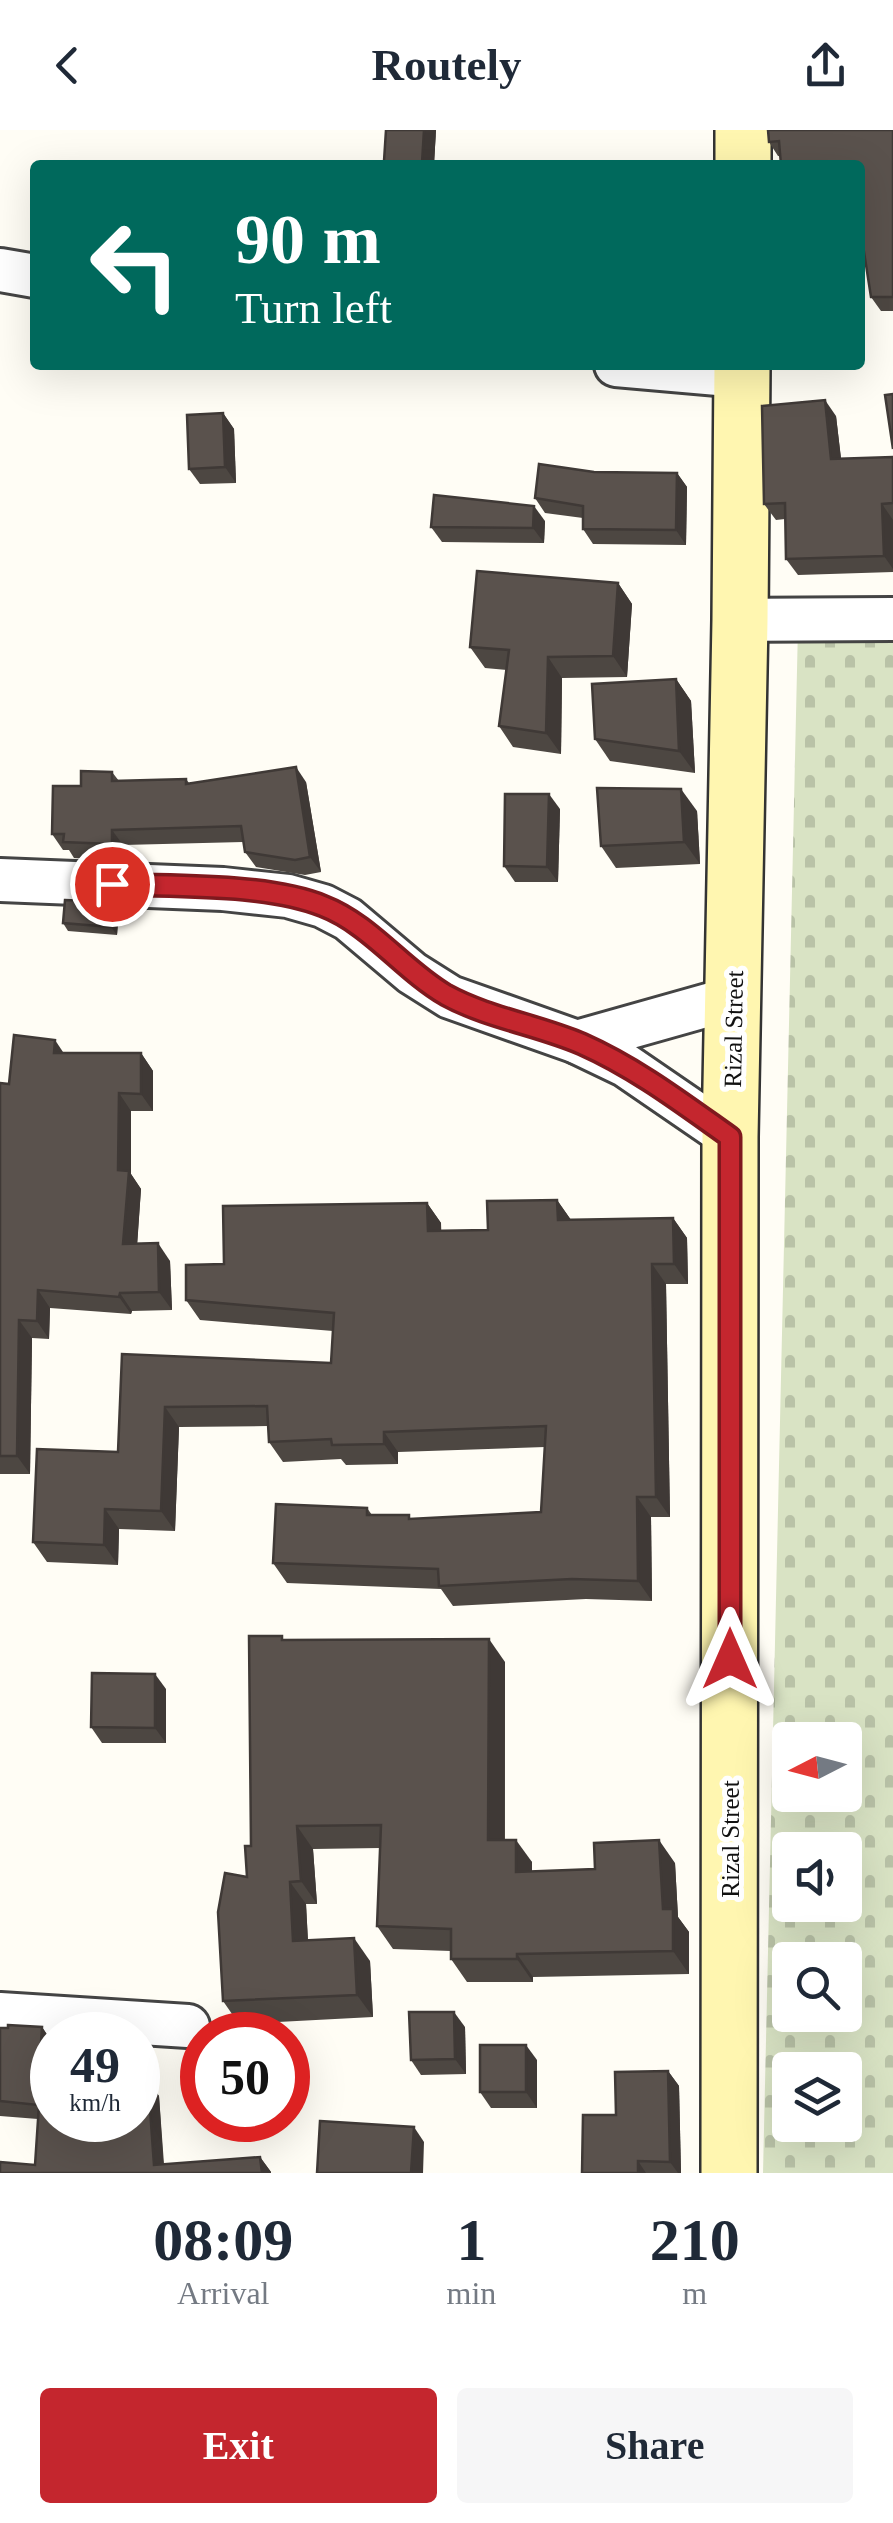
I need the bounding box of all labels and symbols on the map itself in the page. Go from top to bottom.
pin [70,842,155,927]
street label: Rizal Street [719,970,748,1088]
position arrow [678,1607,782,1711]
north arrow [772,1722,862,1812]
street label: Rizal Street [717,1780,744,1898]
speed limit sign: 50 [180,2012,310,2142]

